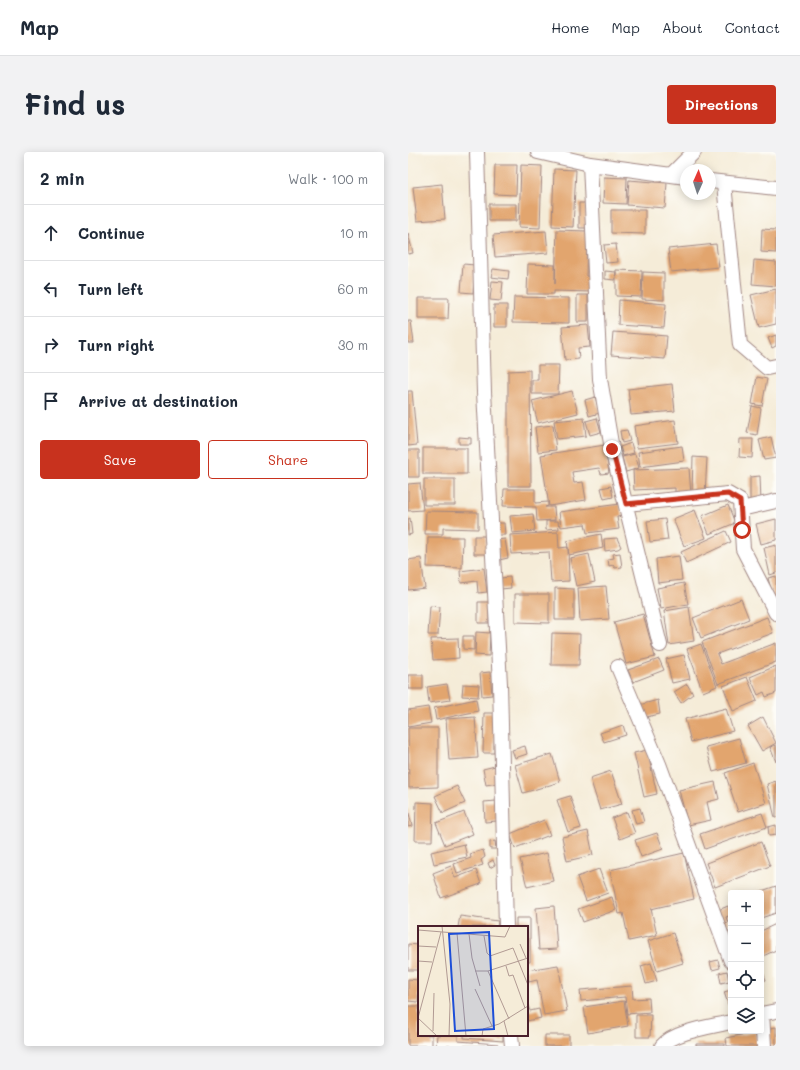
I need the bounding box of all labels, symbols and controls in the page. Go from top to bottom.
text: Map [20,15,59,40]
text: Home [551,18,589,37]
text: Map [611,18,640,37]
text: About [662,18,703,37]
text: Contact [725,18,780,37]
button: Directions [667,85,776,124]
text: Find us [24,86,125,122]
north arrow [680,164,716,200]
text: 2 min [40,167,85,189]
text: Walk · 100 m [288,170,368,187]
icon: ahead [40,222,62,244]
text: Continue [78,223,145,243]
text: 10 m [340,224,368,241]
icon: left [40,278,62,300]
text: Turn left [78,279,143,299]
text: 60 m [338,280,368,297]
icon: right [40,334,62,356]
text: Turn right [78,335,155,355]
text: 30 m [338,336,368,353]
icon: arrive [40,390,62,412]
text: Arrive at destination [78,391,238,411]
button: Save [40,440,200,479]
button: Share [208,440,368,479]
route end [603,440,621,458]
route start [733,521,751,539]
map controls [728,890,764,1034]
button: + [728,890,764,926]
inset map [418,926,528,1036]
button: − [728,926,764,962]
button: locate [728,962,764,998]
button: layers [728,998,764,1034]

